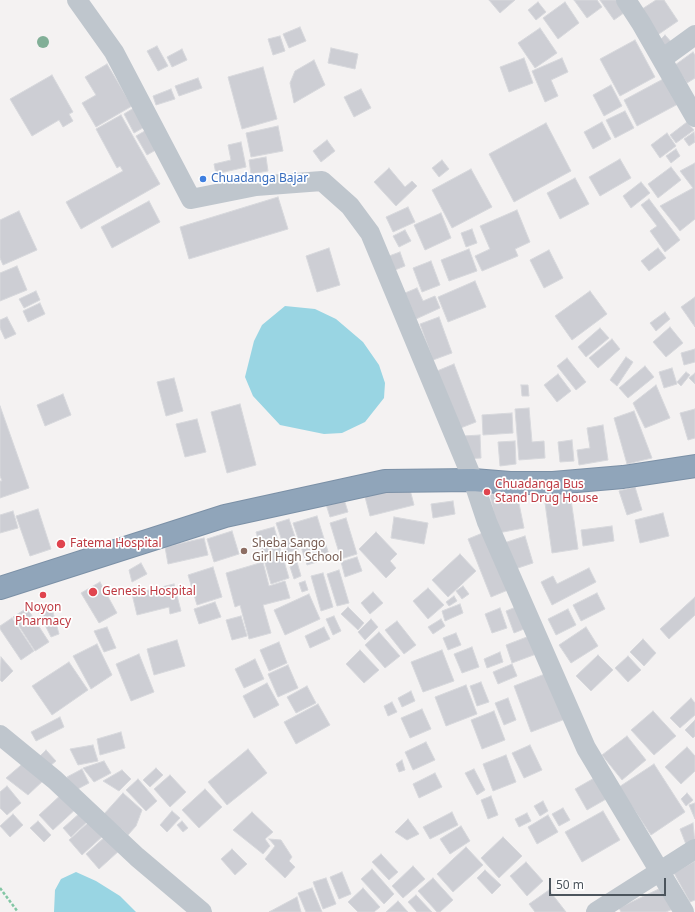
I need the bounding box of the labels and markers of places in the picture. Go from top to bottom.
place label: Chuadanga Bajar [211,172,308,186]
marker: Chuadanga Bajar [198,174,208,184]
place label: Chuadanga Bus Stand Drug House [495,478,598,506]
marker: Chuadanga Bus Stand Drug House [482,487,492,497]
place label: Fatema Hospital [70,537,162,551]
place label: Sheba Sango Girl High School [252,537,342,565]
marker: Fatema Hospital [55,538,67,550]
marker: Sheba Sango Girl High School [239,546,249,556]
place label: Genesis Hospital [102,585,196,599]
marker: Genesis Hospital [87,586,99,598]
marker: Noyon Pharmacy [38,590,48,600]
place label: Noyon Pharmacy [15,601,71,629]

